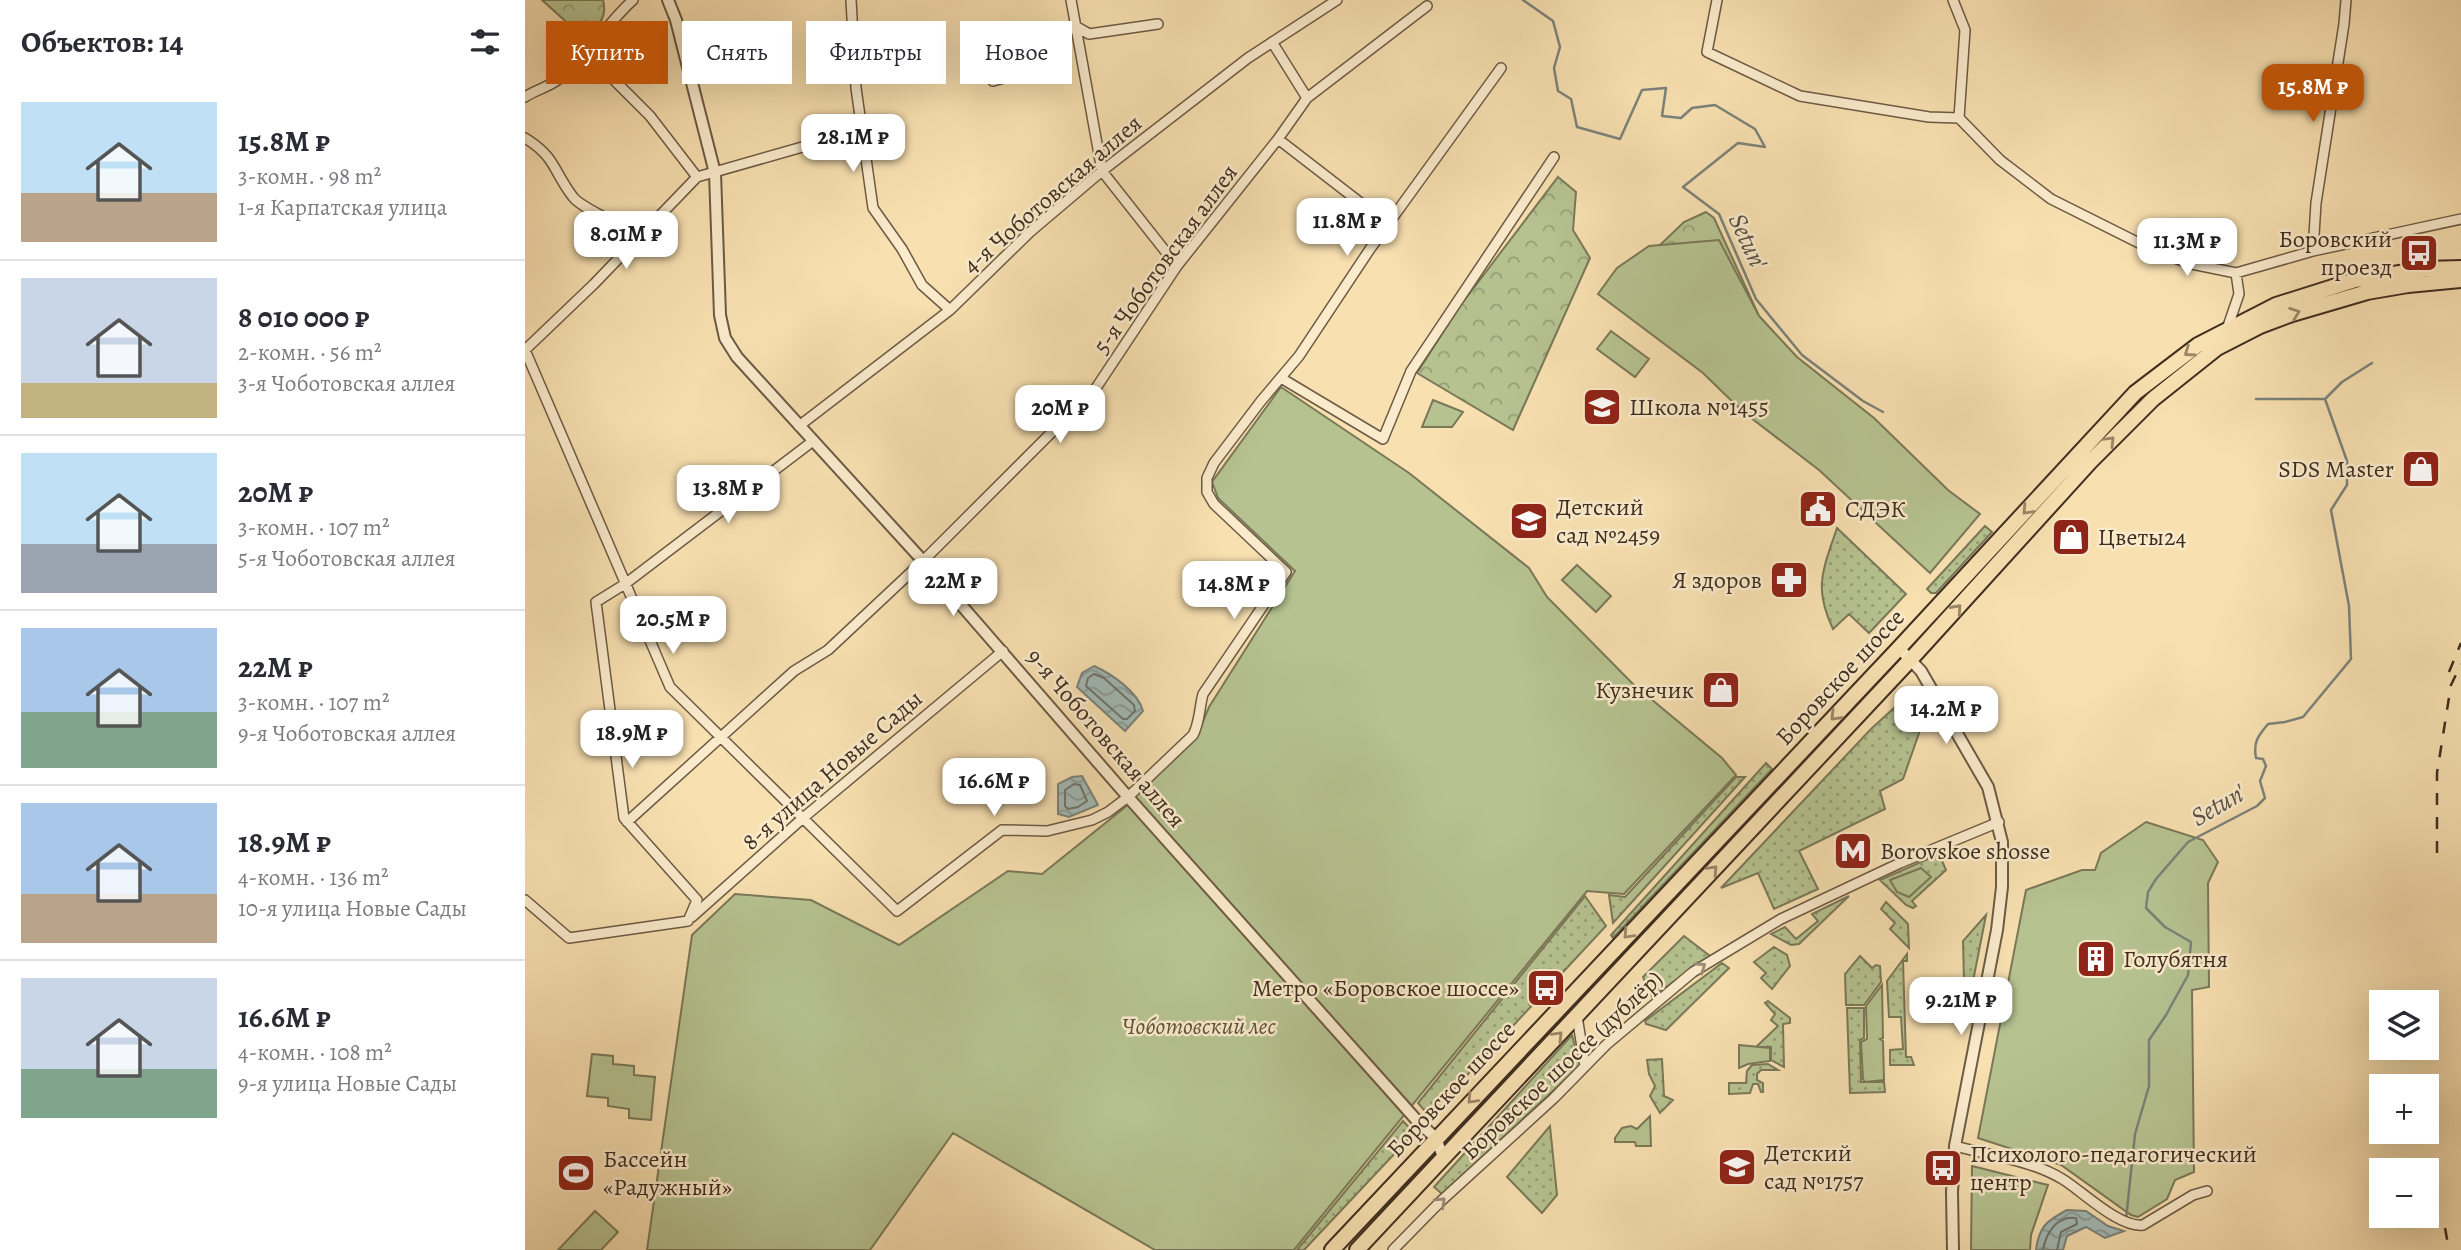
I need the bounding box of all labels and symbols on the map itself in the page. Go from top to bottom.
pin: 15.8M ₽ [2248,64,2378,124]
street label: 4-я Чоботовская аллея [956,107,1148,281]
pin: 28.1M ₽ [788,114,918,174]
street label: 5-я Чоботовская аллея [1085,158,1245,360]
pin: 11.8M ₽ [1282,198,1412,258]
water label: Setun' [1720,208,1776,275]
pin: 8.01M ₽ [561,212,691,271]
pin: 11.3M ₽ [2122,218,2252,278]
place label: Боровский проезд [2278,223,2392,283]
bus stop icon: Боровский проезд [2398,232,2440,274]
one-way arrow [2288,307,2300,321]
one-way arrow [2184,344,2197,356]
pin: 20M ₽ [1011,386,1109,445]
school or university icon: Школа №1455 [1581,386,1623,428]
place label: Школа №1455 [1629,391,1769,423]
one-way arrow [2102,436,2115,449]
shop icon: SDS Master [2400,448,2442,490]
place label: SDS Master [2278,453,2394,485]
pin: 13.8M ₽ [663,466,793,525]
public building icon: СДЭК [1797,488,1839,530]
place label: Детский сад №2459 [1556,491,1660,551]
place label: СДЭК [1845,493,1906,525]
school or university icon: Детский сад №2459 [1508,500,1550,542]
one-way arrow [2022,502,2035,515]
shop icon: Цветы24 [2050,516,2092,558]
place label: Цветы24 [2098,521,2186,553]
pin: 22M ₽ [904,558,1002,618]
pharmacy icon: Я здоров [1768,559,1810,601]
pin: 14.8M ₽ [1169,562,1299,621]
place label: Я здоров [1672,564,1762,596]
pin: 20.5M ₽ [608,596,738,656]
street label: Боровское шоссе [1768,602,1912,752]
one-way arrow [1948,604,1961,617]
street label: 9-я Чоботовская аллея [1019,642,1193,834]
shop icon: Кузнечик [1700,669,1742,711]
place label: Кузнечик [1595,674,1694,706]
street label: 8-я улица Новые Сады [735,683,929,857]
pin: 14.2M ₽ [1881,686,2011,746]
one-way arrow [1831,707,1844,720]
pin: 18.9M ₽ [567,710,697,770]
pin: 16.6M ₽ [929,758,1059,818]
water label: Setun' [2184,775,2252,835]
metro station icon: Borovskoe shosse [1832,830,1874,872]
place label: Borovskoe shosse [1880,835,2050,867]
one-way arrow [1705,865,1718,878]
one-way arrow [1624,926,1636,939]
building icon: Голубятня [2075,938,2117,980]
place label: Голубятня [2123,943,2228,975]
street label: Боровское шоссе (дублёр) [1454,963,1670,1167]
one-way arrow [1693,963,1706,975]
bus stop icon: Метро «Боровское шоссе» [1525,967,1567,1009]
place label: Метро «Боровское шоссе» [1252,972,1519,1004]
pin: 9.21M ₽ [1896,978,2026,1037]
park label: Чоботовский лес [1122,1010,1276,1042]
street label: Боровское шоссе [1379,1014,1523,1164]
one-way arrow [1549,1031,1562,1044]
one-way arrow [1468,1091,1480,1104]
place label: Детский сад №1757 [1764,1137,1864,1197]
place label: Психолого-педагогический центр [1970,1138,2257,1198]
place label: Бассейн «Радужный» [603,1143,732,1203]
school or university icon: Детский сад №1757 [1716,1146,1758,1188]
bus stop icon: Психолого-педагогический центр [1922,1147,1964,1189]
sports icon: Бассейн «Радужный» [555,1152,597,1194]
one-way arrow [1433,1197,1446,1210]

